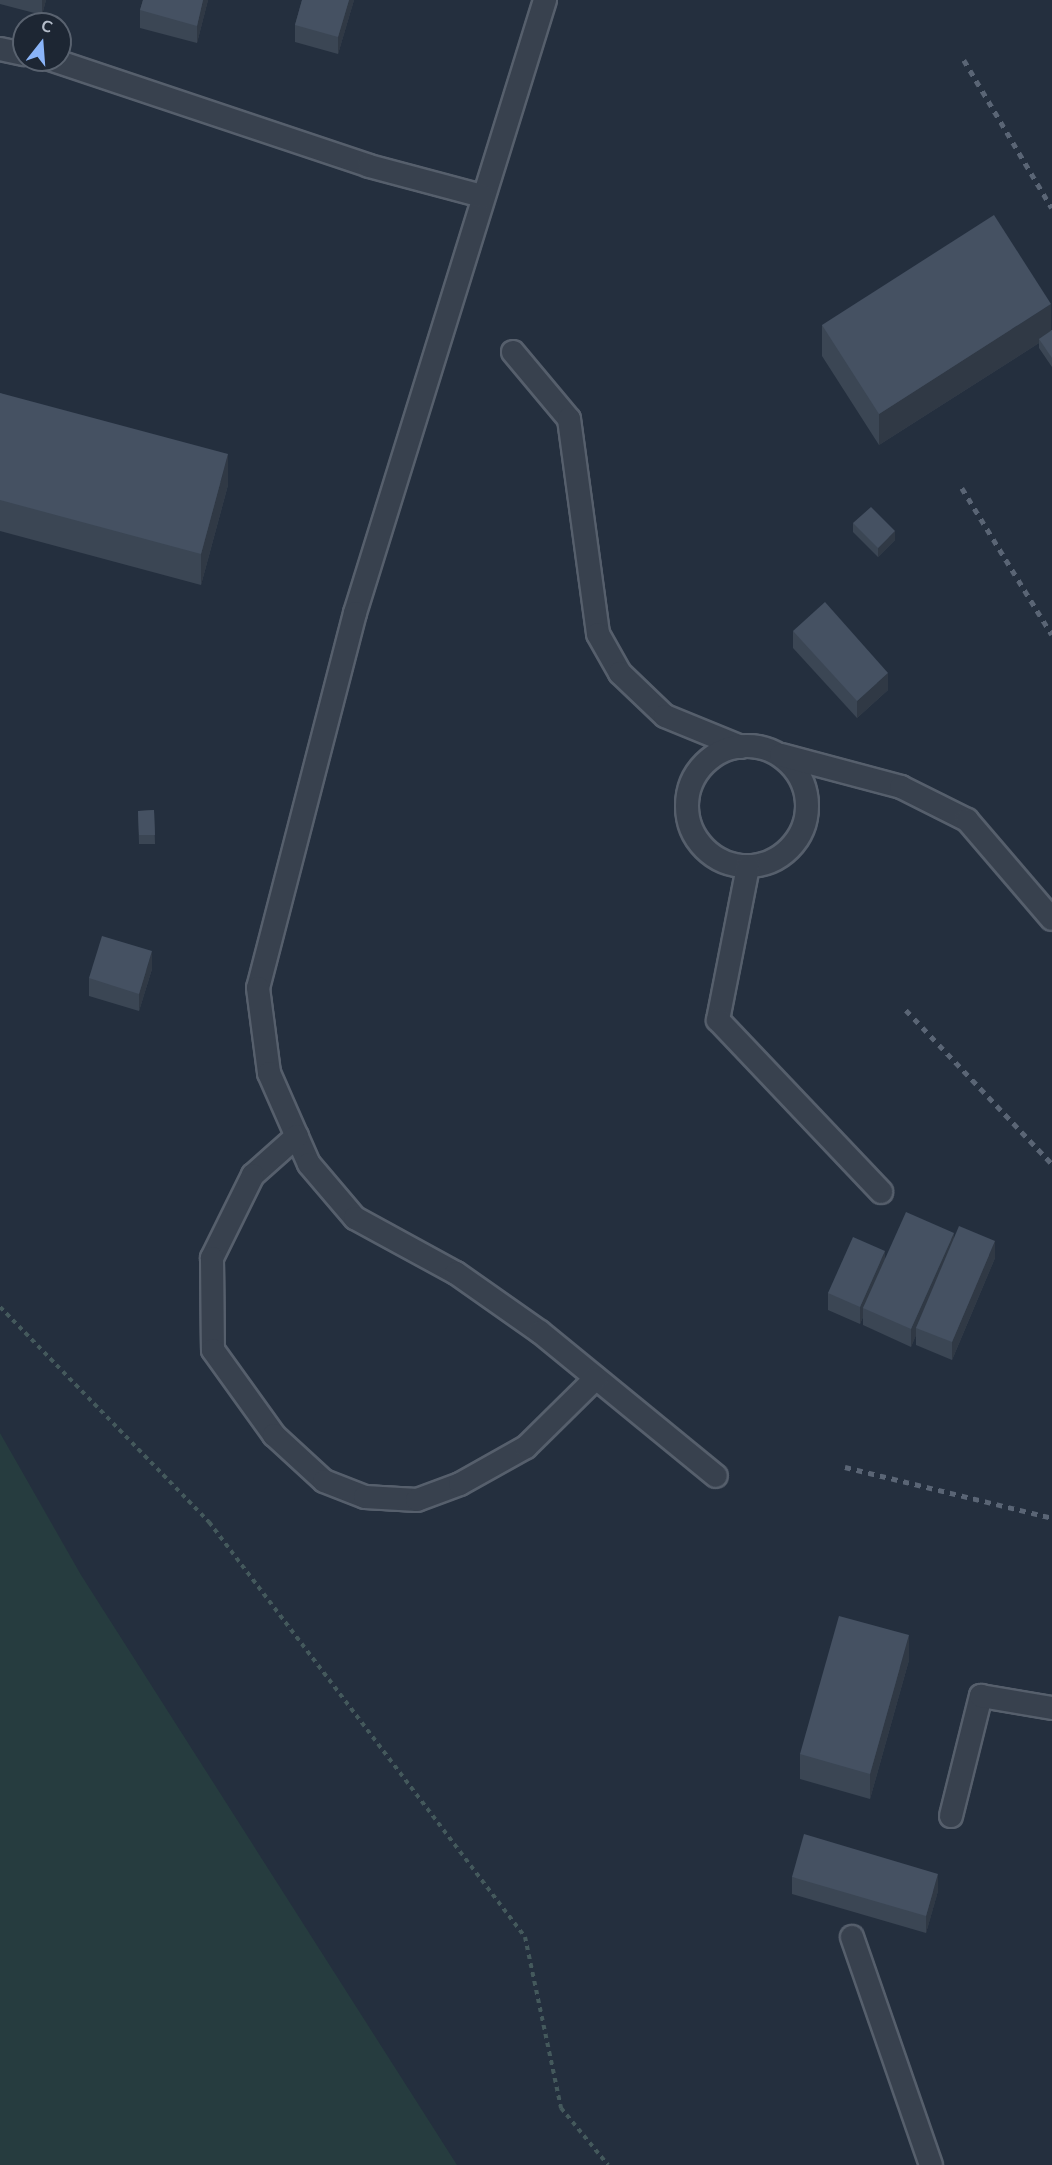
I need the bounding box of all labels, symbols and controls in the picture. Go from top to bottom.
north arrow [12,12,72,72]
text: С [38,15,55,39]

